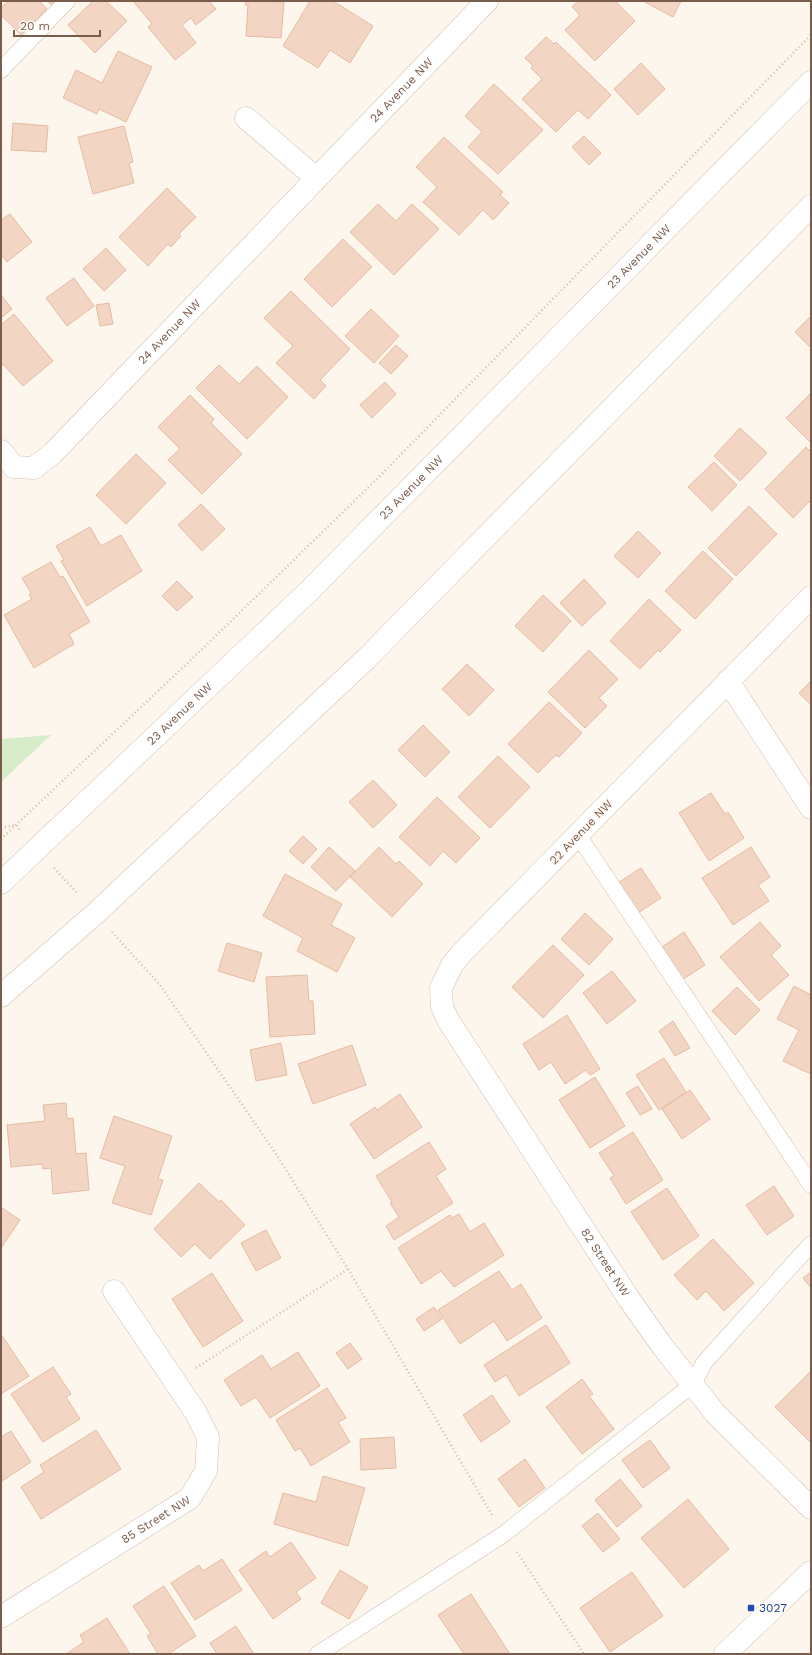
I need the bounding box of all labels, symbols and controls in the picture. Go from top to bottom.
scale bar [14,12,100,38]
text: 20 m [20,19,50,33]
street label: 24 Avenue NW [367,54,436,125]
street label: 23 Avenue NW [604,221,674,292]
street label: 24 Avenue NW [135,296,204,367]
street label: 23 Avenue NW [377,452,446,522]
street label: 23 Avenue NW [144,679,215,748]
street label: 22 Avenue NW [547,796,616,867]
street label: 82 Street NW [578,1225,633,1300]
street label: 85 Street NW [119,1492,193,1546]
place label: 3027 [759,1601,787,1615]
marker: 3027 [746,1603,756,1613]

